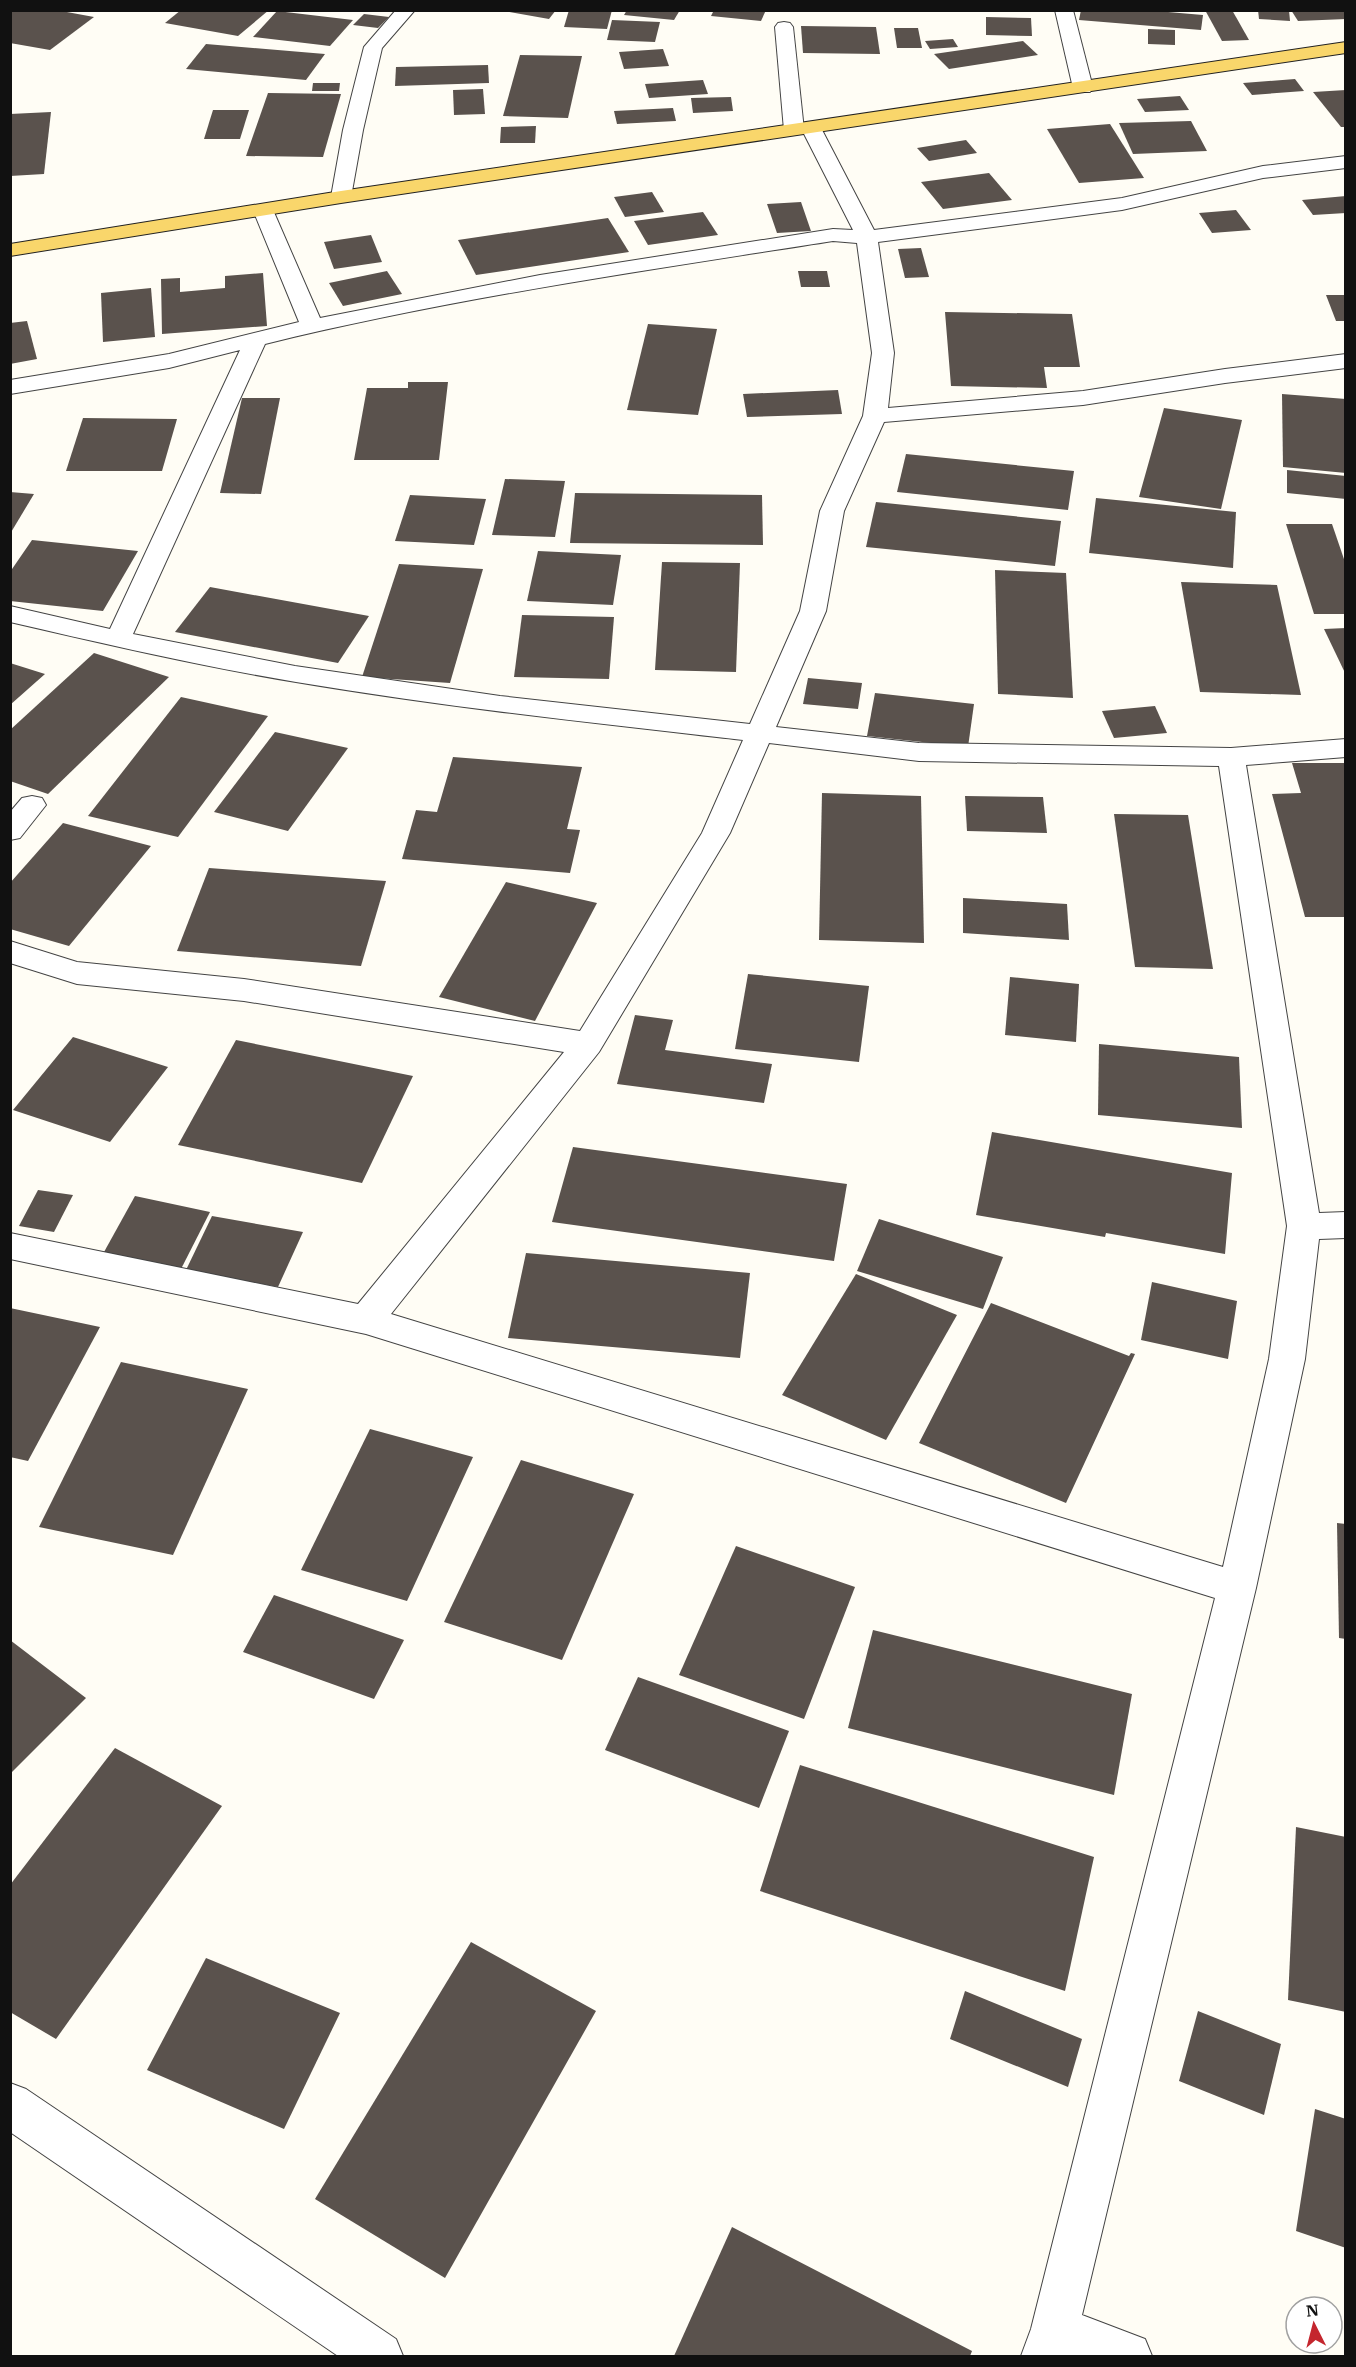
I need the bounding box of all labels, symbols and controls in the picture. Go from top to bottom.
north arrow [1284,2295,1344,2355]
text: N [1305,2299,1320,2321]

